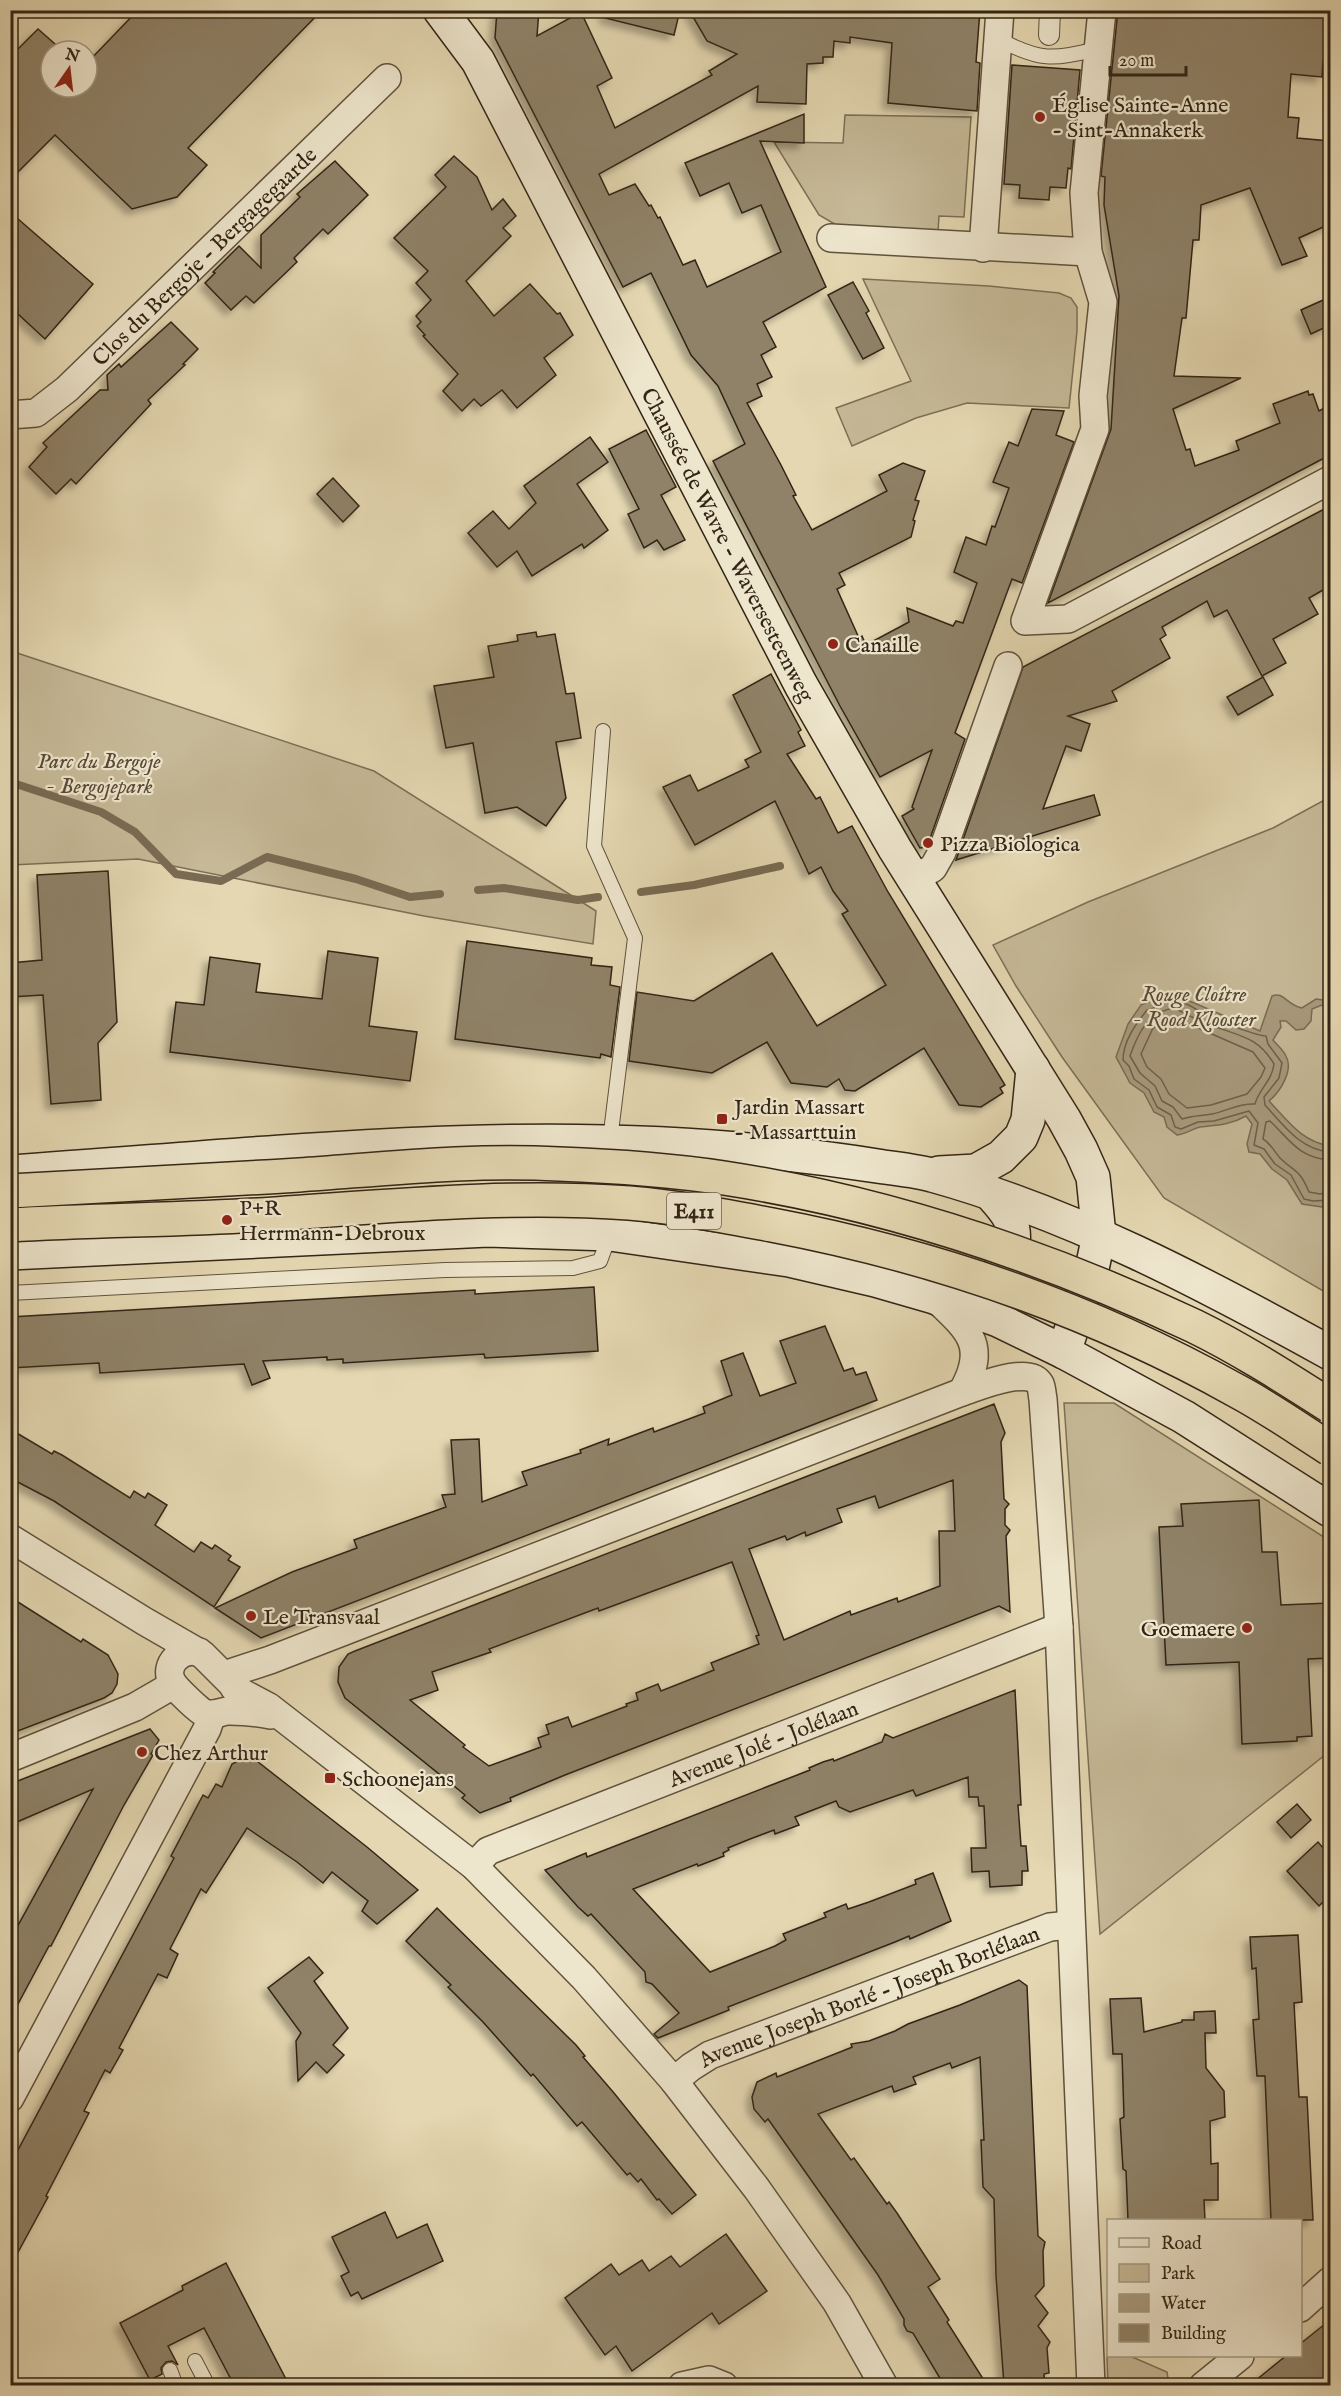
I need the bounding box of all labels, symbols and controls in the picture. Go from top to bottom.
north arrow [39,39,99,99]
scale bar [1110,39,1186,77]
text: N [62,45,81,68]
text: 20 m [1119,50,1154,73]
place label: Église Sainte-Anne - Sint-Annakerk [1052,92,1228,145]
marker: Église Sainte-Anne - Sint-Annakerk [1033,110,1047,124]
street label: Clos du Bergoje - Bergagegaarde [87,142,323,373]
street label: Chaussée de Wavre - Waversesteenweg [634,383,820,709]
place label: Canaille [845,632,919,660]
marker: Canaille [826,637,840,651]
park label: Parc du Bergoje - Bergojepark [37,748,161,801]
place label: Pizza Biologica [940,831,1080,859]
marker: Pizza Biologica [921,836,935,850]
park label: Rouge Cloître - Rood Klooster [1132,981,1257,1034]
place label: Jardin Massart - Massarttuin [731,1094,865,1147]
marker: Jardin Massart - Massarttuin [715,1112,729,1126]
road number: E411 [667,1193,721,1229]
place label: P+R Herrmann-Debroux [239,1195,426,1248]
marker: P+R Herrmann-Debroux [220,1213,234,1227]
place label: Le Transvaal [263,1604,380,1632]
marker: Le Transvaal [244,1609,258,1623]
place label: Goemaere [1141,1616,1235,1644]
marker: Goemaere [1240,1621,1254,1635]
street label: Avenue Jolé - Jolélaan [664,1695,863,1795]
place label: Chez Arthur [154,1740,268,1768]
marker: Chez Arthur [135,1745,149,1759]
place label: Schoonejans [342,1766,454,1794]
marker: Schoonejans [323,1771,337,1785]
street label: Avenue Joseph Borlé - Joseph Borlélaan [693,1920,1044,2075]
legend [1107,2219,1302,2357]
text: Road [1161,2233,1202,2256]
text: Park [1161,2263,1196,2286]
text: Water [1161,2293,1206,2316]
text: Building [1161,2323,1226,2346]

